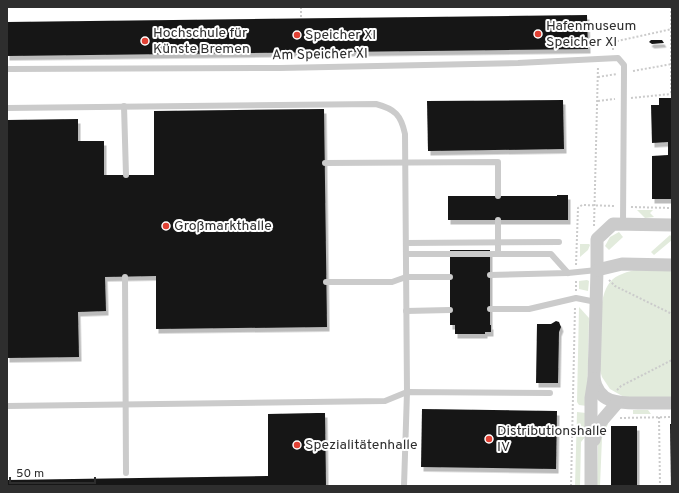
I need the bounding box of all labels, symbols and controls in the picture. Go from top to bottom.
place label: Hafenmuseum Speicher XI [546,18,636,51]
place label: Hochschule für Künste Bremen [153,25,250,58]
place label: Speicher XI [305,27,376,44]
marker: Hafenmuseum Speicher XI [533,29,543,39]
marker: Speicher XI [292,30,302,40]
marker: Hochschule für Künste Bremen [140,36,150,46]
street label: Am Speicher XI [272,46,368,64]
place label: Großmarkthalle [174,218,272,235]
marker: Großmarkthalle [161,221,171,231]
place label: Distributionshalle IV [497,423,607,456]
marker: Distributionshalle IV [484,434,494,444]
place label: Spezialitätenhalle [305,437,418,454]
marker: Spezialitätenhalle [292,440,302,450]
scale bar [10,459,95,485]
text: 50 m [16,466,44,482]

